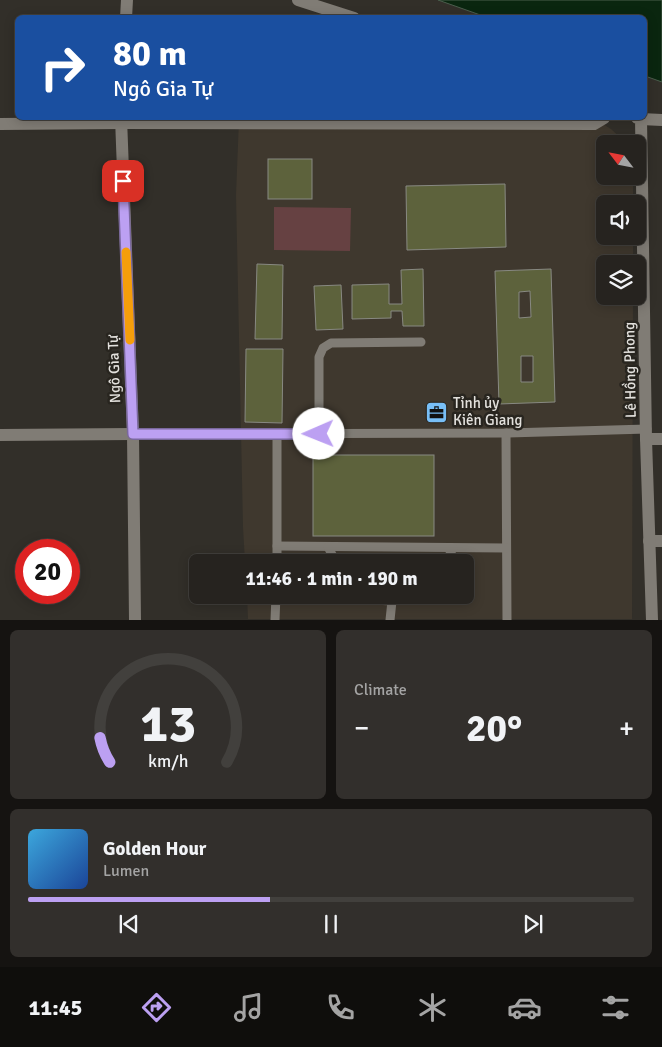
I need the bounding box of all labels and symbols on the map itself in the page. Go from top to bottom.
north arrow [596,135,646,185]
pin [102,160,144,202]
street label: Lê Hồng Phong [620,322,640,418]
street label: Ngô Gia Tự [104,334,124,403]
place label: Tỉnh ủy Kiên Giang [453,394,522,429]
office icon: Tỉnh ủy Kiên Giang [425,400,449,424]
position arrow [292,407,344,459]
speed limit sign: 20 [15,539,80,604]

